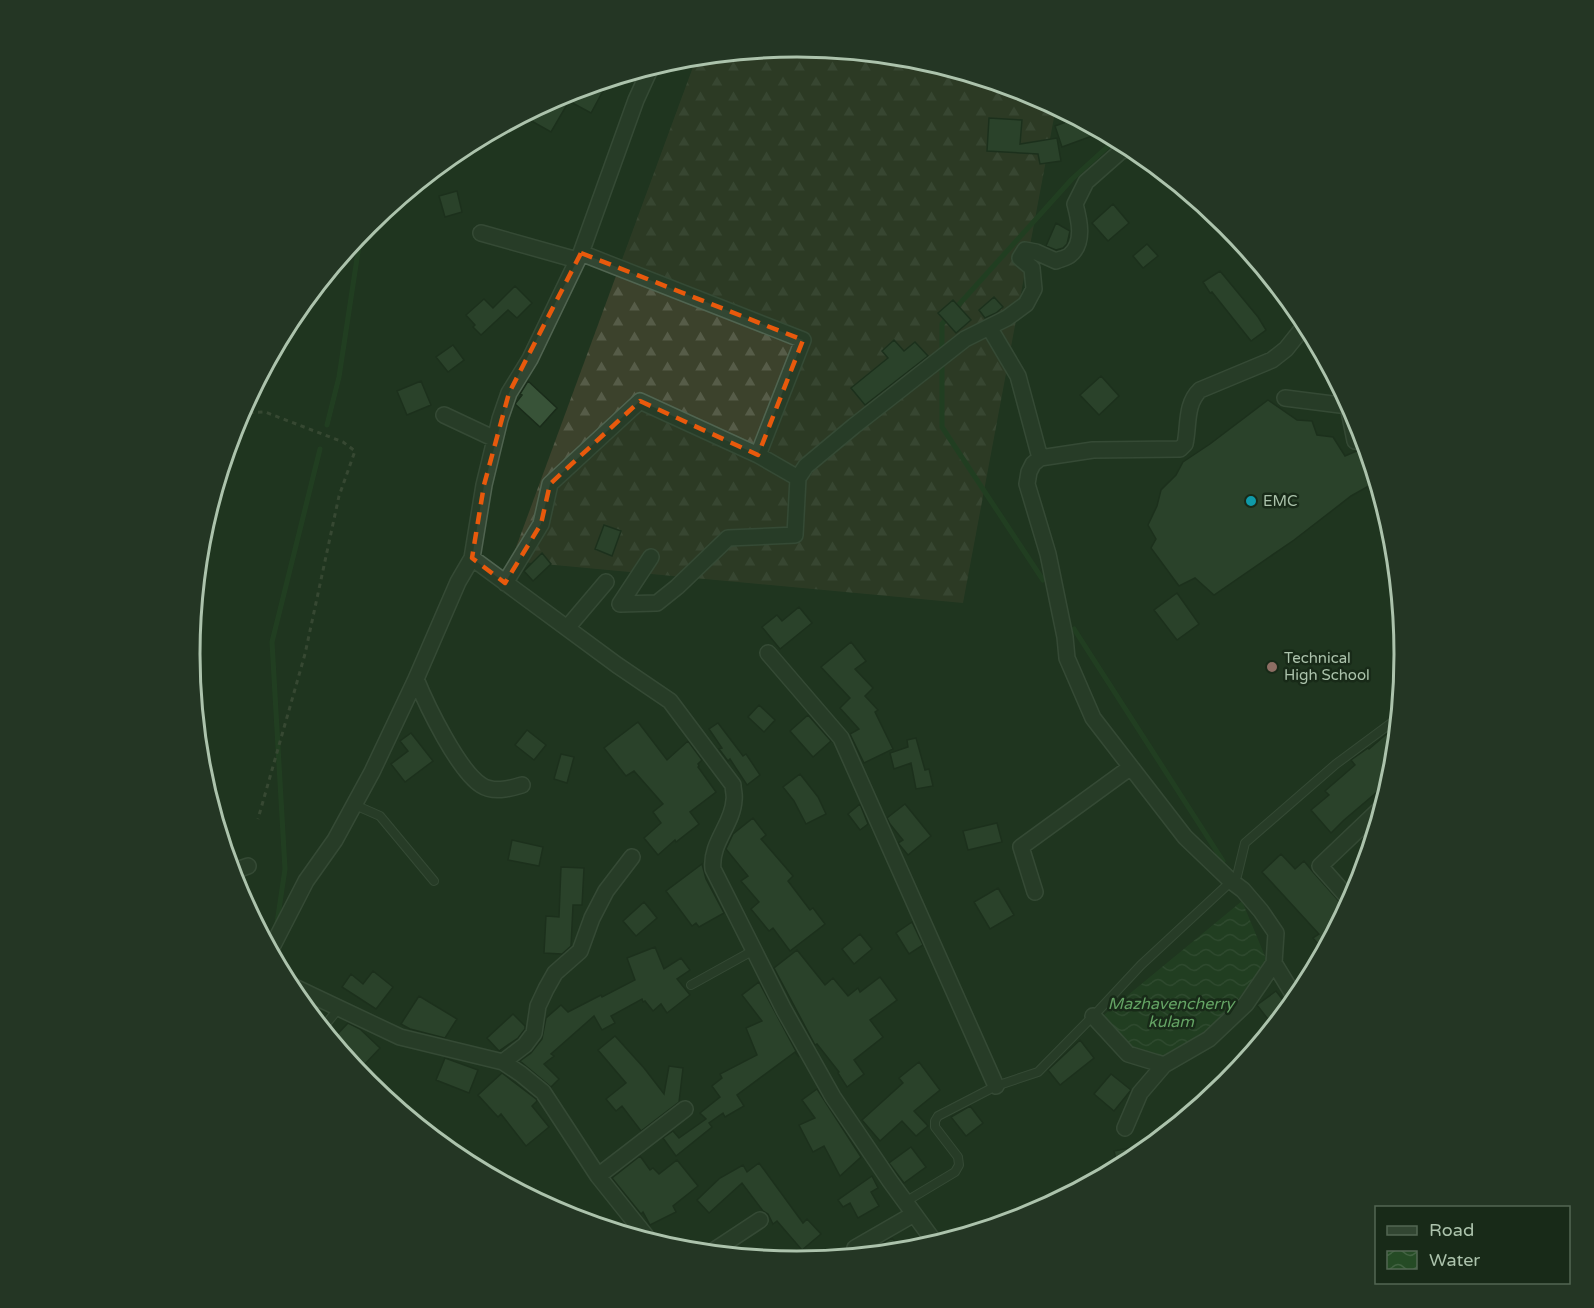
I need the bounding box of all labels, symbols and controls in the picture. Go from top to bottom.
place label: EMC [1263,492,1298,510]
marker: EMC [1244,494,1258,508]
place label: Technical High School [1284,649,1370,684]
marker: Technical High School [1265,660,1279,674]
water label: Mazhavencherry kulam [1108,994,1237,1032]
legend [1375,1206,1570,1284]
text: Road [1429,1219,1474,1241]
text: Water [1429,1249,1480,1271]

